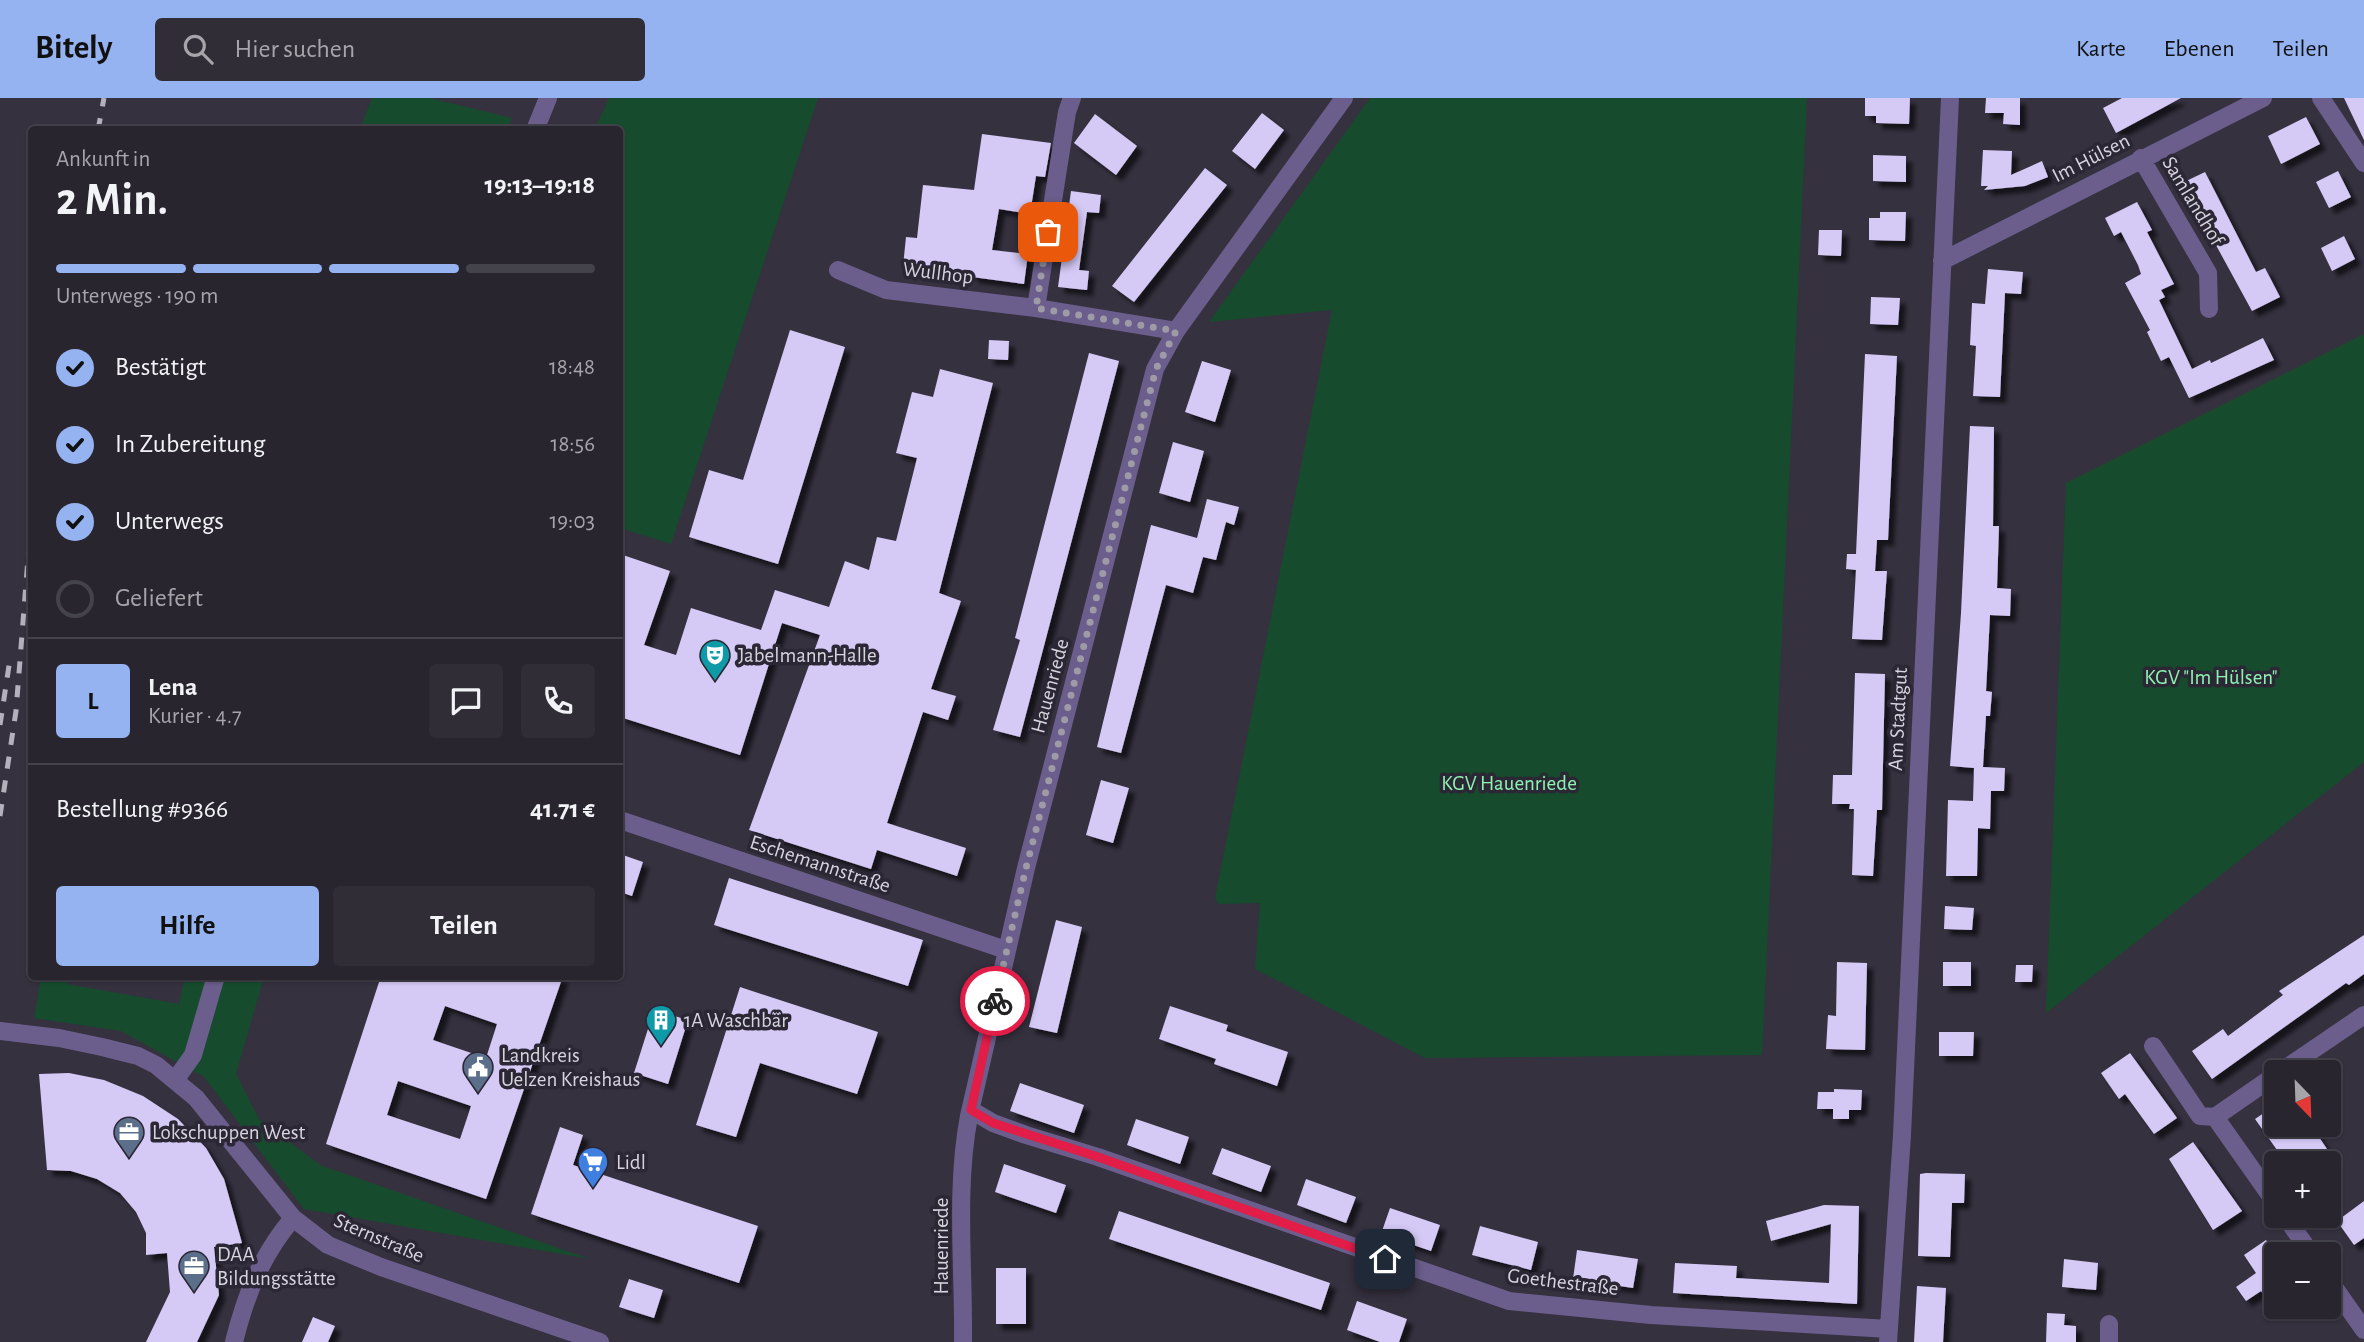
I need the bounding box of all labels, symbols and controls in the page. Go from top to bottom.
search box [155,18,645,81]
icon: search [179,30,217,68]
text: Bitely [35,32,113,65]
text: Hier suchen [235,36,355,62]
text: Karte [2076,37,2126,61]
text: Ebenen [2164,37,2235,61]
text: Teilen [2273,37,2329,61]
street label: Im Hülsen [2049,130,2133,186]
text: Ankunft in [56,148,150,171]
street label: Samlandhof [2158,153,2228,250]
text: 19:13–19:18 [485,172,595,198]
text: 2 Min. [56,177,168,223]
pin [1018,202,1078,262]
icon: bag [1029,213,1067,251]
street label: Wullhop [902,258,974,288]
text: Unterwegs · 190 m [56,285,218,308]
icon: check [56,349,94,387]
text: Bestätigt [115,354,206,380]
text: 18:48 [549,356,595,379]
icon: check [56,426,94,464]
text: In Zubereitung [115,431,265,457]
text: 18:56 [550,433,595,456]
icon: check [56,503,94,541]
text: Unterwegs [115,508,224,534]
text: 19:03 [549,510,595,533]
text: Geliefert [115,585,203,611]
street label: Hauenriede [1027,637,1073,735]
theatre icon: Jabelmann-Halle [698,638,732,682]
place label: Jabelmann-Halle [738,645,877,666]
button: chat [429,664,503,738]
button: phone [521,664,595,738]
street label: Am Stadtgut [1885,667,1911,771]
park label: KGV "Im Hülsen" [2144,667,2278,688]
text: Lena [148,674,198,700]
text: L [87,688,99,714]
text: Kurier · 4.7 [148,705,242,728]
park label: KGV Hauenriede [1441,773,1577,794]
text: Bestellung #9366 [56,796,228,822]
text: 41.71 € [530,796,595,822]
street label: Eschemannstraße [747,831,893,897]
button: Hilfe [56,886,319,966]
button: Teilen [333,886,595,966]
courier [960,966,1030,1036]
icon: bike [976,982,1014,1020]
building icon: 1A Waschbär [644,1003,678,1047]
place label: 1A Waschbär [684,1010,788,1031]
place label: Landkreis Uelzen Kreishaus [501,1045,640,1090]
public building icon: Landkreis Uelzen Kreishaus [461,1050,495,1094]
north arrow [2264,1060,2342,1138]
map controls [2264,1060,2341,1319]
office icon: Lokschuppen West [112,1115,146,1159]
place label: Lokschuppen West [152,1122,305,1143]
supermarket icon: Lidl [576,1145,610,1189]
button: + [2264,1151,2341,1228]
place label: Lidl [616,1152,646,1173]
street label: Hauenriede [931,1198,952,1294]
street label: Sternstraße [331,1210,427,1266]
pin [1355,1229,1415,1289]
icon: home [1366,1240,1404,1278]
button: − [2264,1242,2341,1319]
place label: DAA Bildungsstätte [217,1244,336,1289]
office icon: DAA Bildungsstätte [177,1249,211,1293]
street label: Goethestraße [1506,1265,1620,1299]

